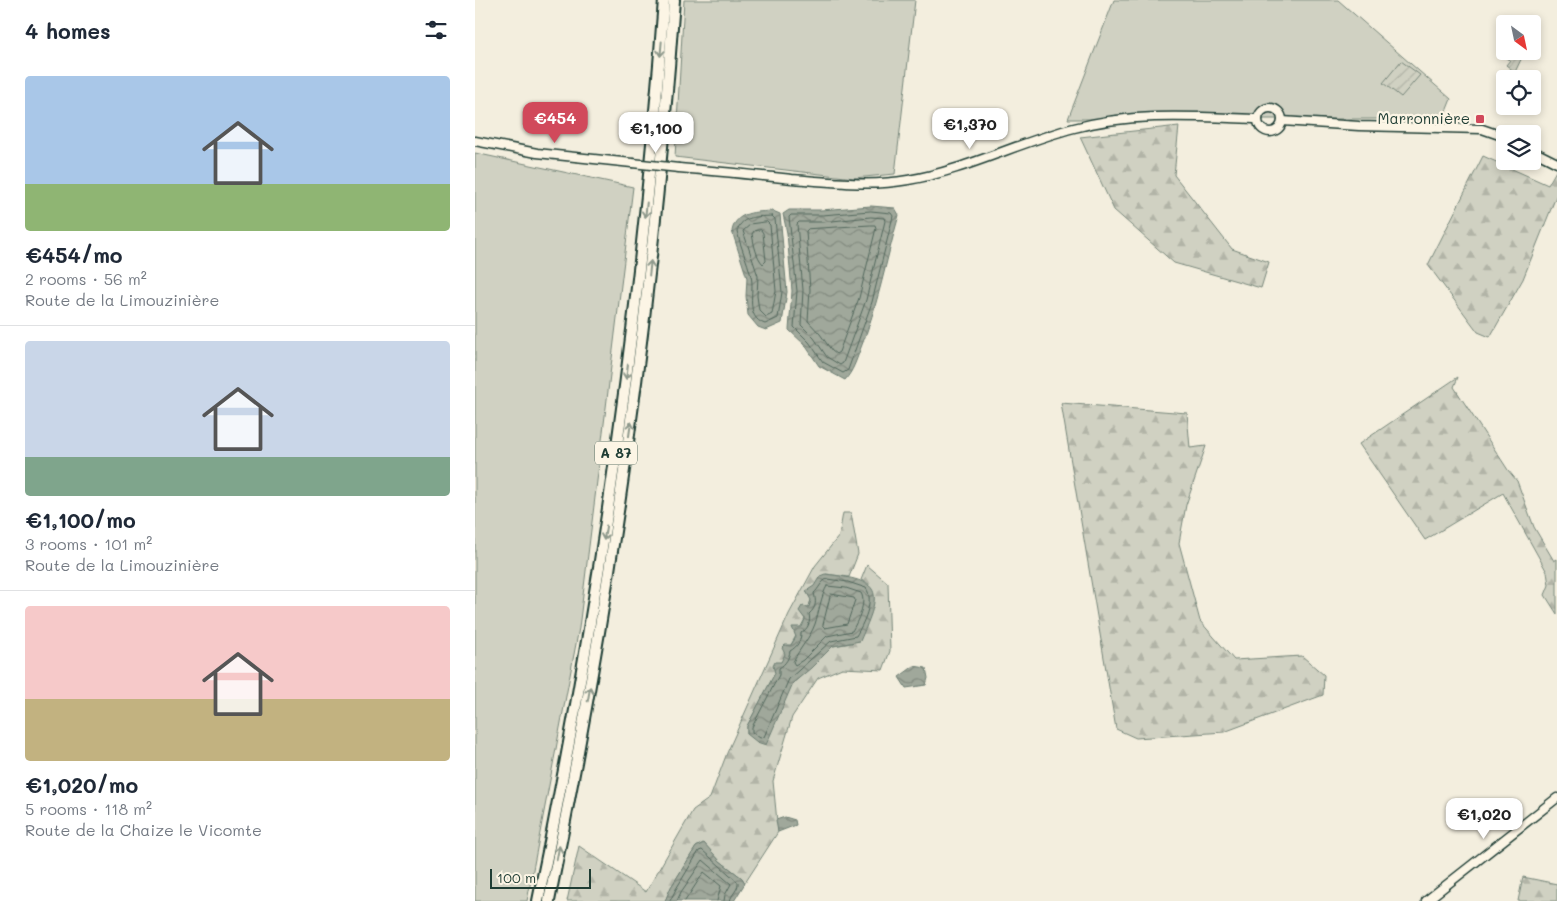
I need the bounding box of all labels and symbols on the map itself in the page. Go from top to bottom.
north arrow [1496,15,1541,60]
one-way arrow [656,40,665,56]
pin: €454 [525,102,585,144]
pin: €1,370 [929,108,1011,150]
place label: Marronnière [1377,108,1470,128]
pin: €1,100 [615,112,697,154]
marker: Marronnière [1474,113,1486,125]
one-way arrow [641,202,651,218]
one-way arrow [645,260,655,276]
one-way arrow [622,364,632,380]
one-way arrow [625,422,635,438]
road number: A 87 [595,442,637,464]
one-way arrow [599,524,609,540]
one-way arrow [584,686,594,702]
pin: €1,020 [1443,798,1525,840]
one-way arrow [554,846,564,862]
scale bar [490,866,591,889]

